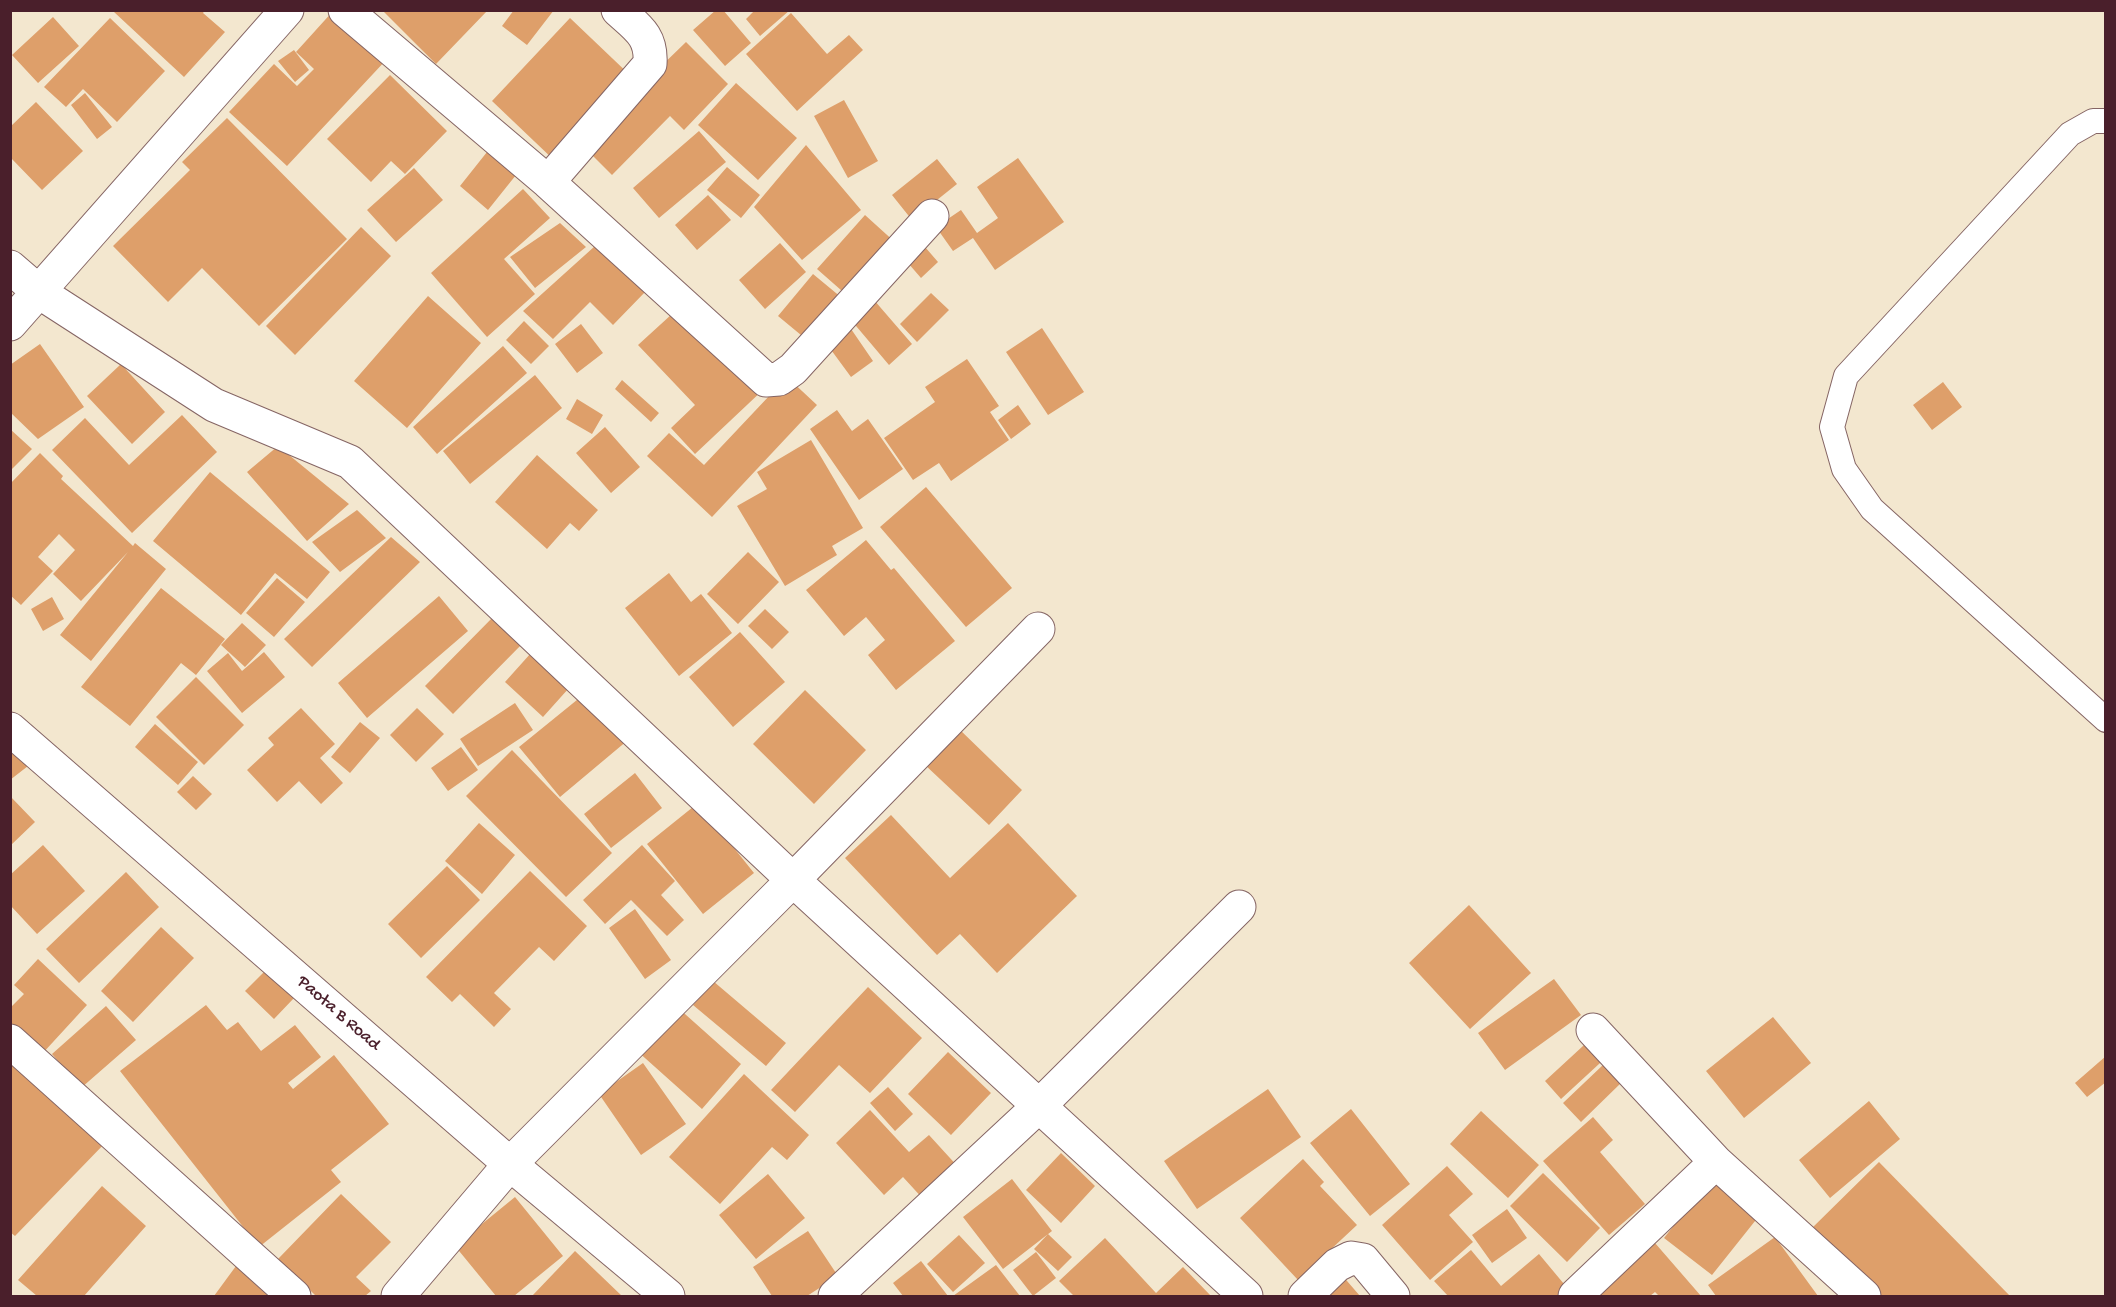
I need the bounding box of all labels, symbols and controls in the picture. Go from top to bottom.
street label: Paota B Road [292,972,384,1056]

